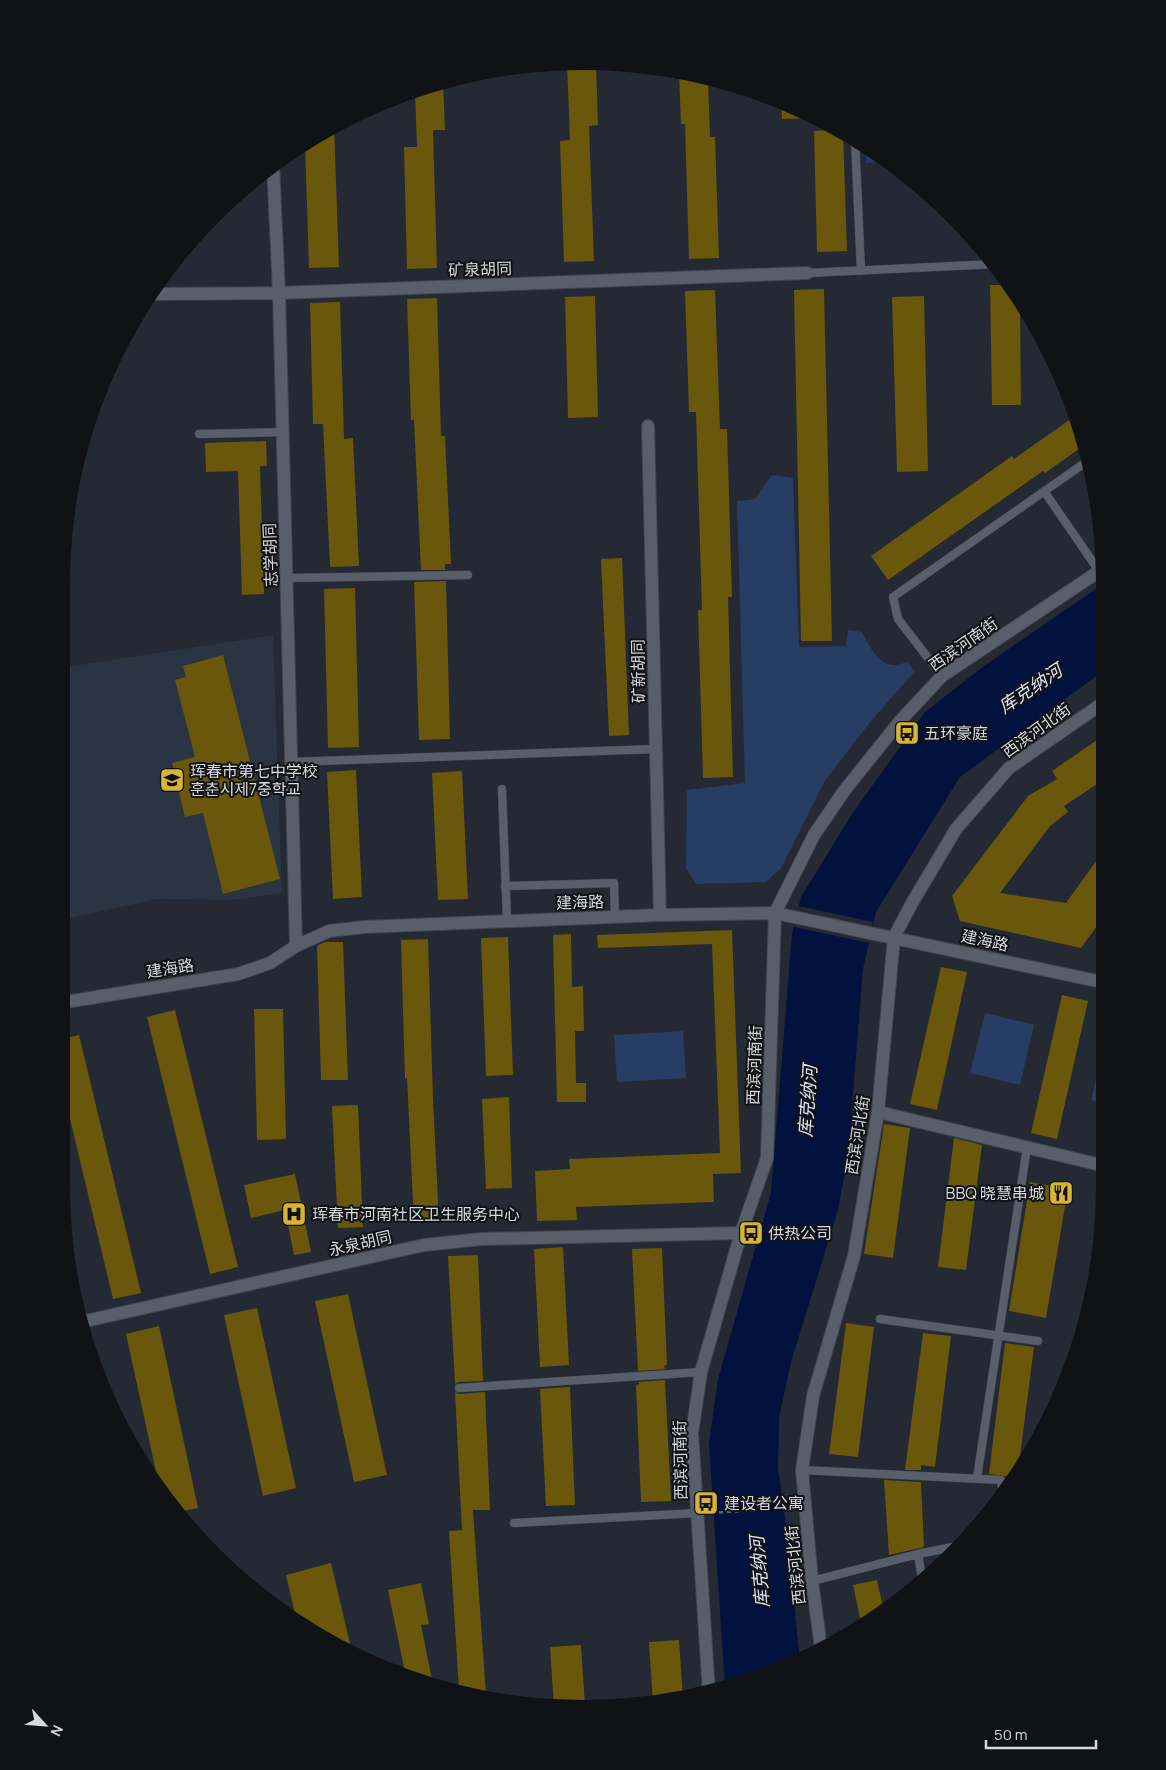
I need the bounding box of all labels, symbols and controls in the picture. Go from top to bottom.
street label: 矿泉胡同 [448,257,512,281]
street label: 志学胡同 [258,523,282,587]
street label: 西滨河南街 [924,612,1002,676]
street label: 矿新胡同 [626,639,650,703]
water label: 库克纳河 [993,656,1069,718]
street label: 西滨河北街 [997,698,1075,762]
bus stop icon: 五环豪庭 [894,720,920,746]
place label: 五环豪庭 [924,722,988,744]
place label: 珲春市第七中学校 훈춘시제7중학교 [190,760,318,800]
school or university icon: 珲春市第七中学校 훈춘시제7중학교 [159,767,185,793]
street label: 建海路 [556,890,604,914]
street label: 建海路 [959,924,1011,956]
street label: 建海路 [145,953,195,983]
street label: 西滨河南街 [742,1025,766,1105]
water label: 库克纳河 [793,1061,822,1138]
street label: 西滨河北街 [840,1094,874,1176]
restaurant icon: BBQ 晓慧串城 [1048,1180,1074,1206]
place label: BBQ 晓慧串城 [946,1182,1044,1204]
hospital icon: 珲春市河南社区卫生服务中心 [281,1201,307,1227]
place label: 珲春市河南社区卫生服务中心 [312,1203,520,1225]
bus stop icon: 供热公司 [738,1220,764,1246]
place label: 供热公司 [768,1222,832,1244]
street label: 永泉胡同 [326,1225,394,1261]
street label: 西滨河南街 [668,1420,692,1500]
bus stop icon: 建设者公寓 [693,1490,719,1516]
place label: 建设者公寓 [724,1492,804,1514]
street label: 西滨河北街 [780,1524,810,1606]
water label: 库克纳河 [744,1532,774,1609]
north arrow [20,1700,70,1750]
scale bar [986,1718,1096,1750]
text: N [46,1722,68,1740]
text: 50 m [994,1724,1028,1745]

